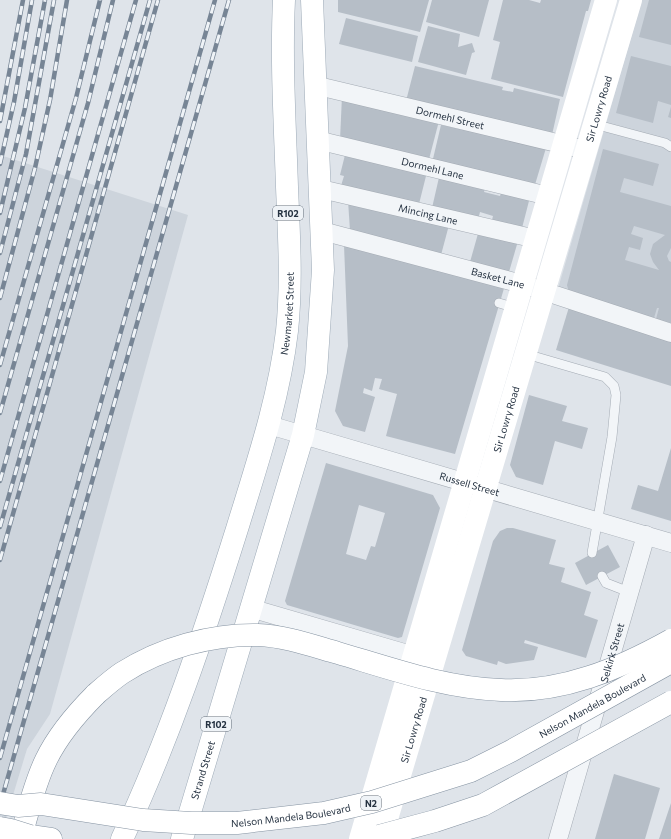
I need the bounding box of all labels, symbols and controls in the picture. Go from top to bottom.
street label: Sir Lowry Road [583,74,614,143]
street label: Dormehl Street [415,104,486,131]
street label: Dormehl Lane [400,155,465,181]
street label: Mincing Lane [397,201,459,227]
road number: R102 [273,206,303,220]
street label: Basket Lane [470,265,526,290]
street label: Newmarket Street [278,272,296,356]
street label: Sir Lowry Road [491,385,522,454]
street label: Russell Street [438,469,501,498]
street label: Selkirk Street [598,622,626,684]
street label: Nelson Mandela Boulevard [537,671,648,740]
street label: Sir Lowry Road [398,695,429,764]
road number: R102 [201,717,231,731]
street label: Strand Street [188,739,217,801]
road number: N2 [361,796,381,810]
street label: Nelson Mandela Boulevard [231,801,352,829]

